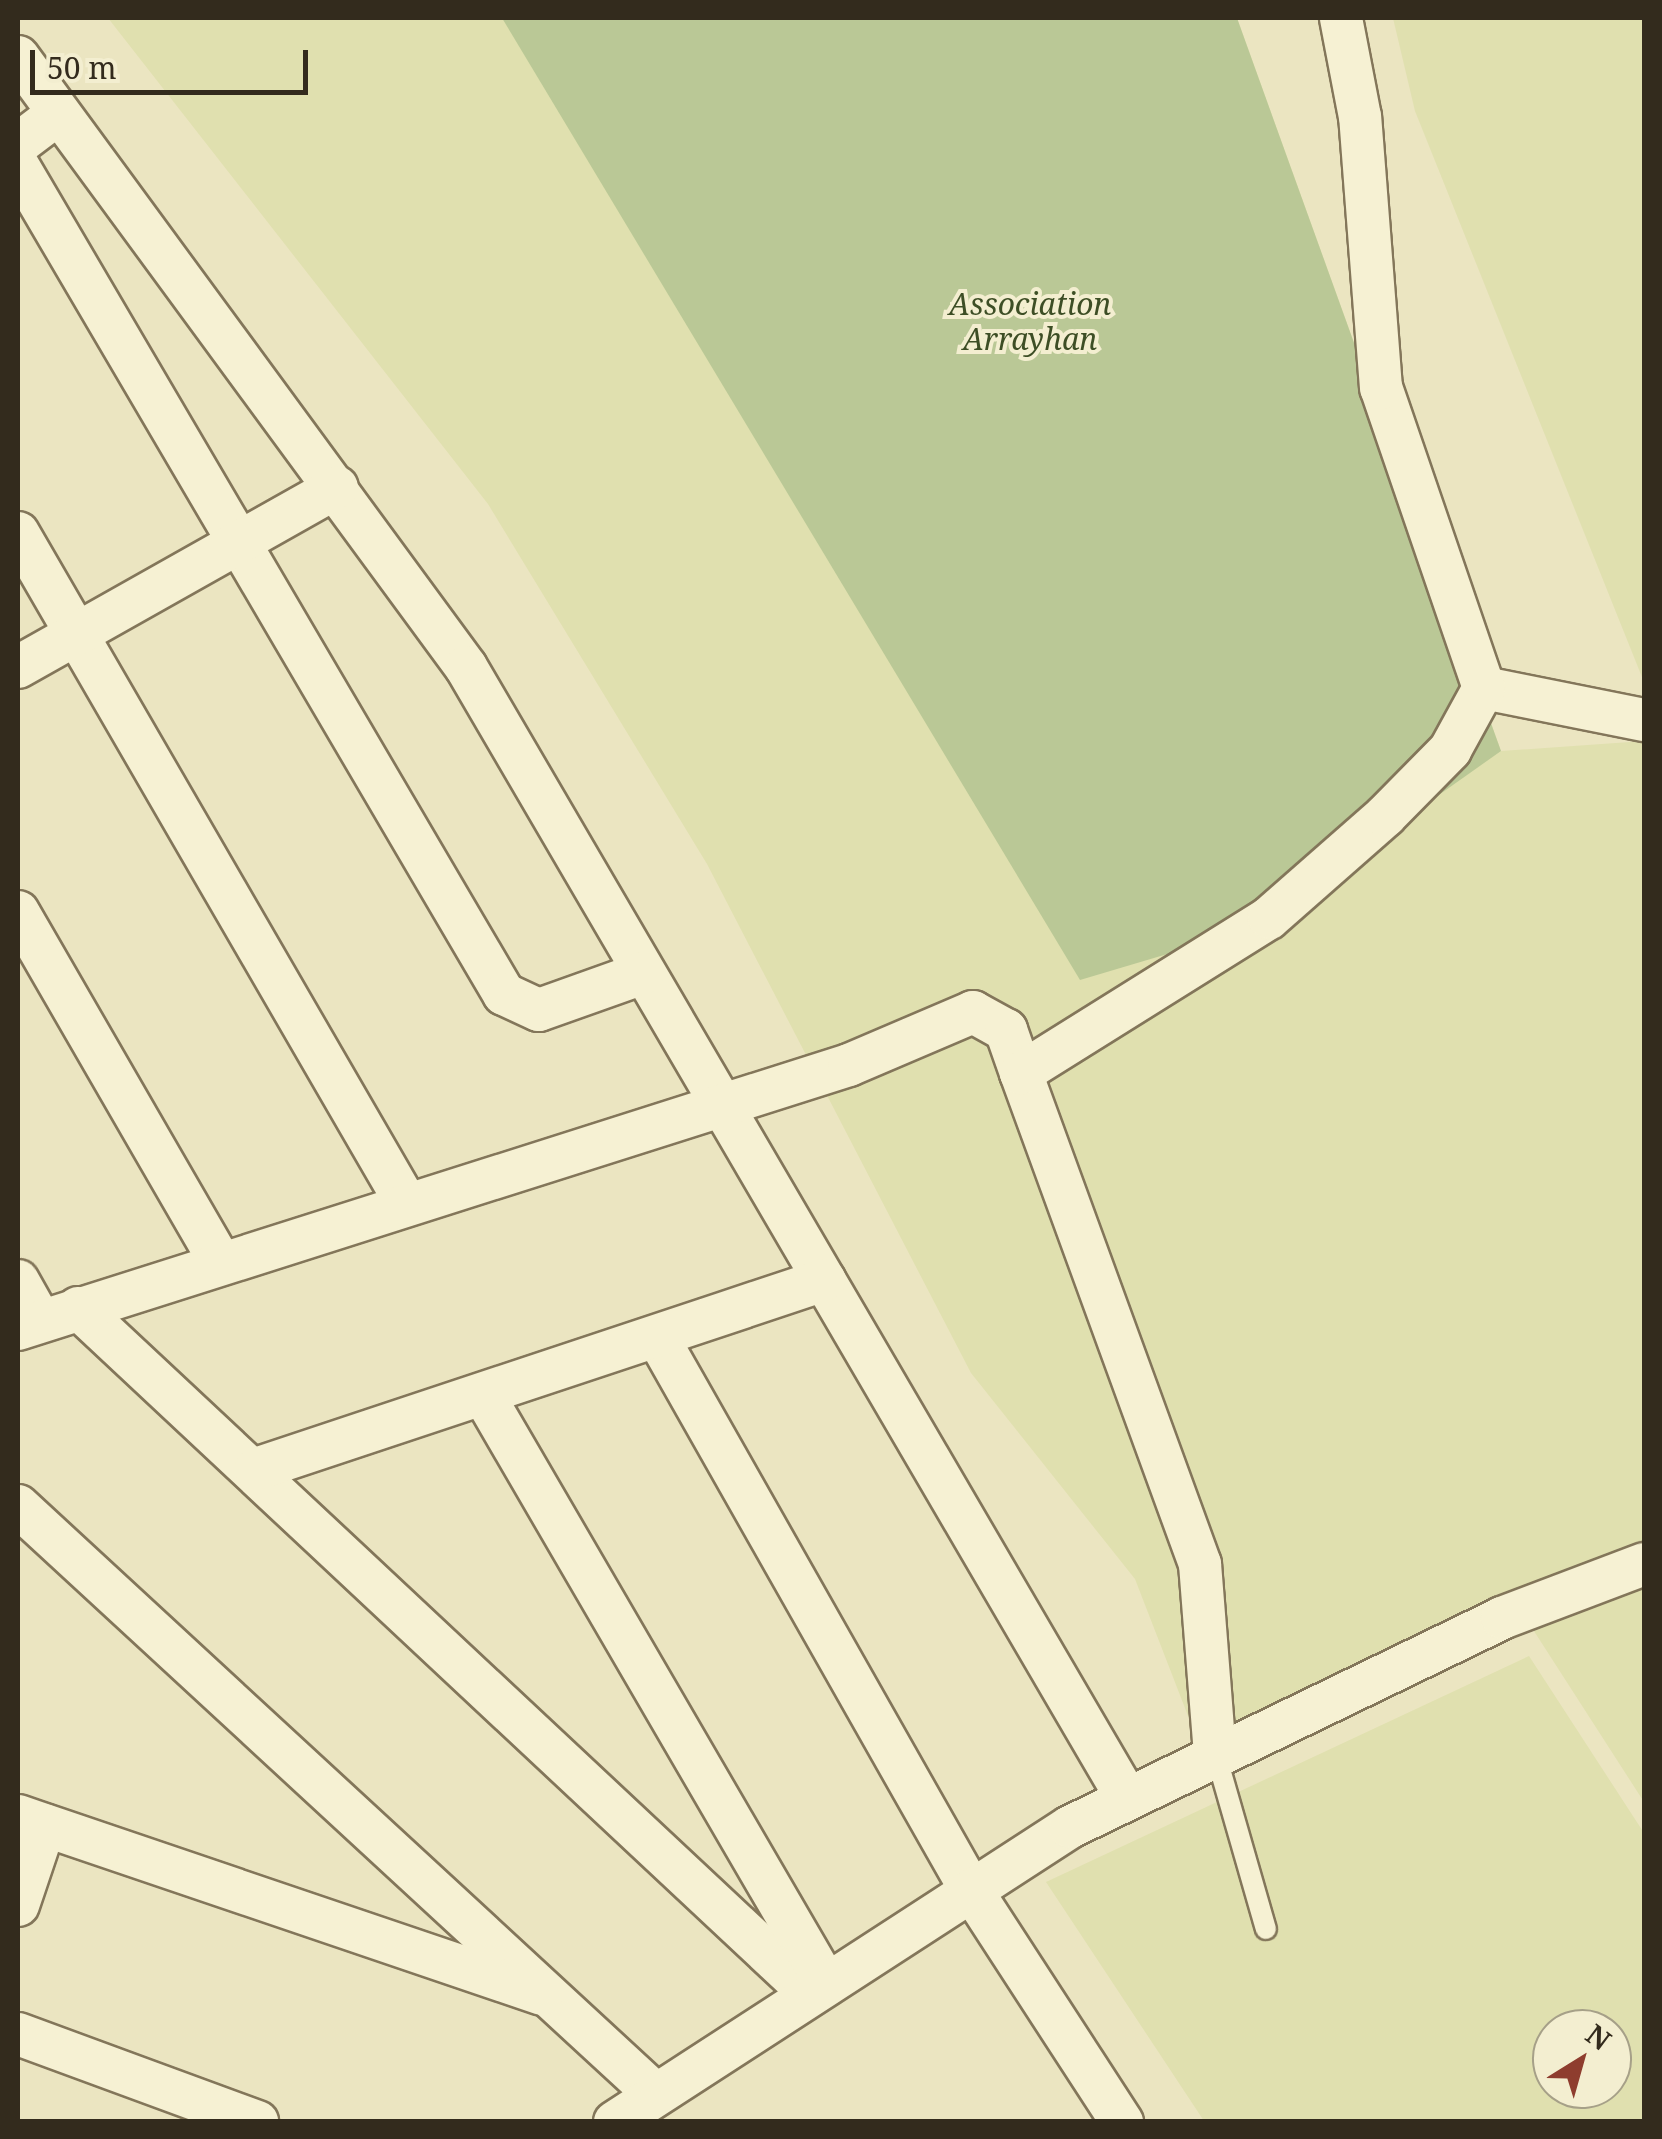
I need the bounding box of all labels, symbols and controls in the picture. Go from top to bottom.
scale bar [35,30,312,92]
text: 50 m [47,47,117,88]
park label: Association Arrayhan [949,286,1111,356]
north arrow [1532,2009,1632,2109]
text: N [1579,2015,1619,2058]

